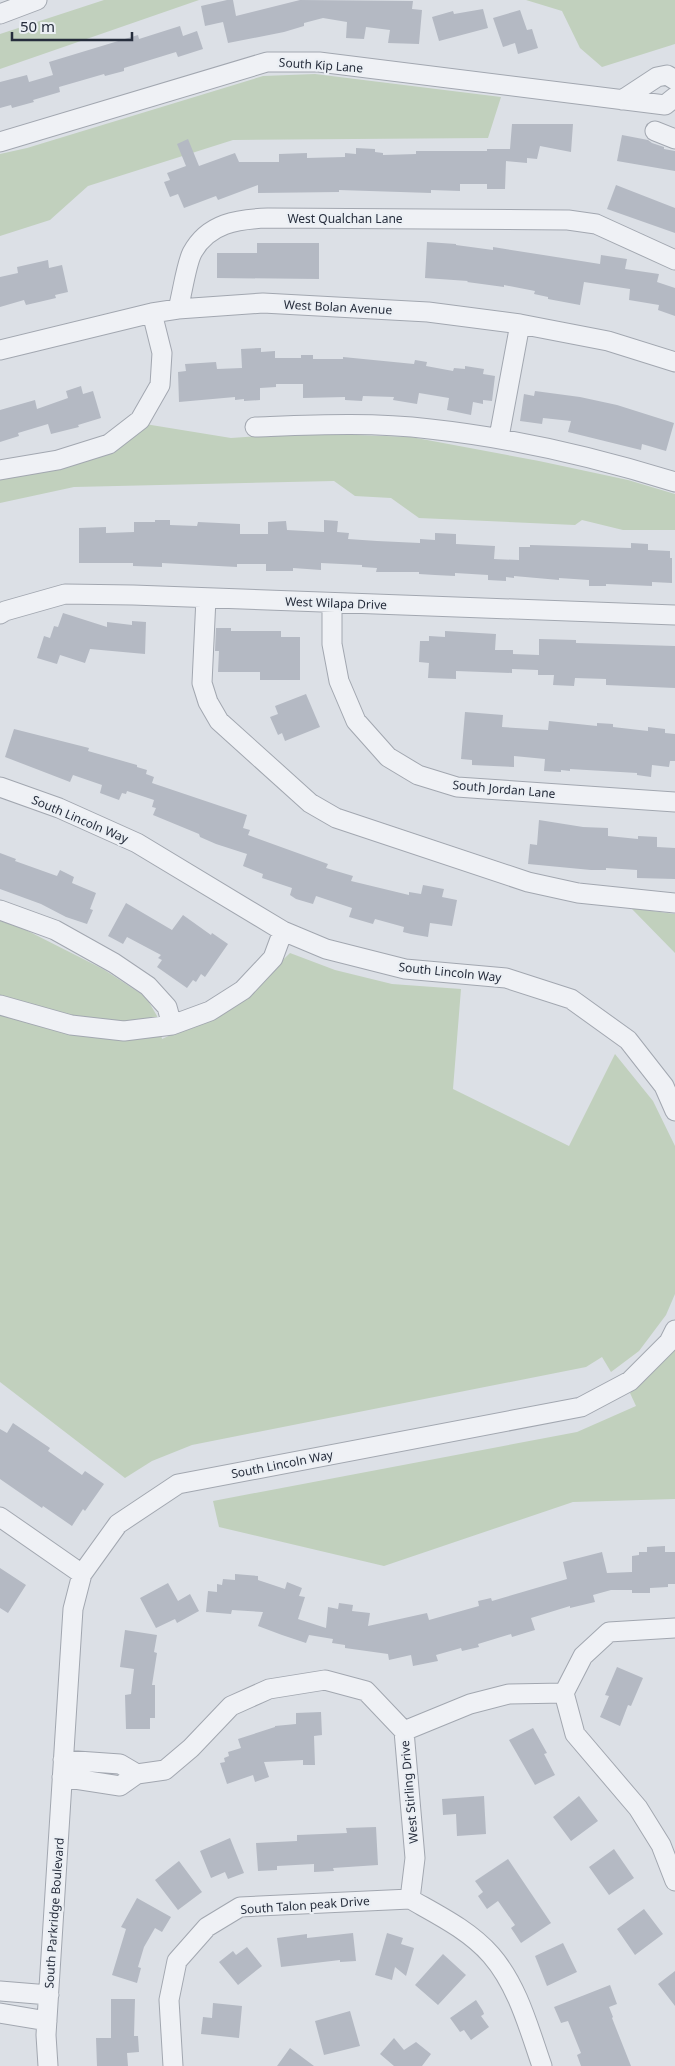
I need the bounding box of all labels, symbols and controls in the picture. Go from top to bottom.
scale bar [12,10,132,42]
text: 50 m [20,16,55,36]
street label: South Kip Lane [278,54,364,76]
street label: West Qualchan Lane [287,210,403,227]
street label: West Bolan Avenue [283,296,393,318]
street label: West Wilapa Drive [285,593,387,613]
street label: South Jordan Lane [452,776,556,802]
street label: South Lincoln Way [29,791,132,847]
street label: South Lincoln Way [398,958,503,986]
street label: South Lincoln Way [230,1446,335,1482]
street label: West Stirling Drive [396,1739,422,1844]
street label: South Parkridge Boulevard [40,1837,68,1989]
street label: South Talon peak Drive [240,1892,370,1918]

